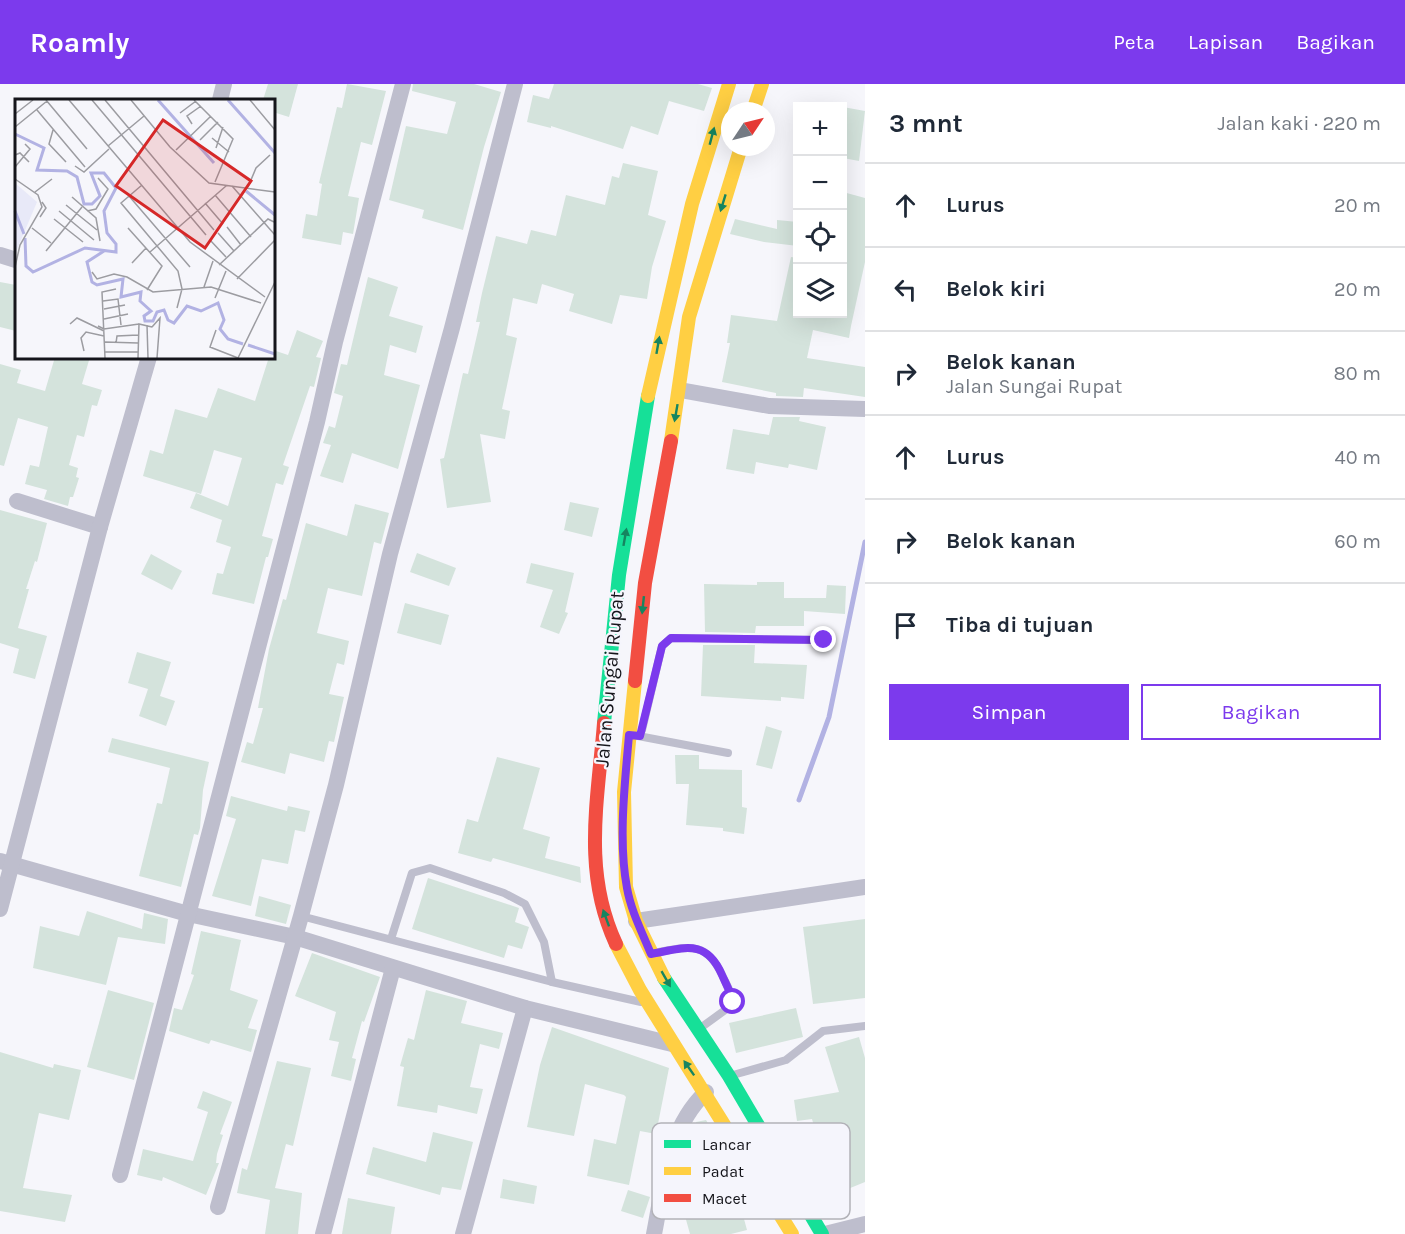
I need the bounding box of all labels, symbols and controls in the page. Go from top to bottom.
text: Roamly [30,26,129,59]
text: Peta [1113,30,1155,54]
text: Lapisan [1188,30,1263,54]
text: Bagikan [1296,30,1375,54]
inset map [15,99,274,358]
north arrow [721,102,775,156]
map controls [793,102,847,318]
button: + [793,102,847,156]
text: 3 mnt [889,108,963,139]
text: Jalan kaki · 220 m [1217,112,1381,135]
one-way arrow [707,127,717,145]
button: − [793,156,847,210]
icon: ahead [889,189,922,222]
text: Lurus [946,192,1005,218]
one-way arrow [718,194,728,212]
text: 20 m [1334,194,1381,217]
button: locate [793,210,847,264]
button: layers [793,264,847,318]
icon: left [889,273,922,306]
text: Belok kiri [946,276,1046,302]
text: 20 m [1334,278,1381,301]
one-way arrow [654,335,663,354]
text: Belok kanan [946,349,1076,375]
icon: right [889,357,922,390]
text: 80 m [1333,362,1381,385]
text: Jalan Sungai Rupat [946,375,1122,398]
one-way arrow [671,404,680,423]
icon: ahead [889,441,922,474]
text: Lurus [946,444,1005,470]
text: 40 m [1335,446,1381,469]
icon: right [889,525,922,558]
one-way arrow [621,528,630,547]
text: Belok kanan [946,528,1076,554]
text: 60 m [1334,530,1381,553]
street label: Jalan Sungai Rupat [590,590,629,768]
one-way arrow [638,595,647,614]
icon: arrive [889,609,922,642]
text: Tiba di tujuan [946,612,1093,638]
route end [810,626,836,652]
button: Simpan [889,684,1129,740]
button: Bagikan [1141,684,1381,740]
one-way arrow [601,909,610,927]
one-way arrow [661,971,671,988]
route start [719,988,745,1014]
one-way arrow [683,1061,695,1077]
legend [652,1123,850,1219]
text: Lancar [702,1135,751,1154]
text: Padat [702,1162,744,1181]
text: Macet [702,1189,747,1208]

